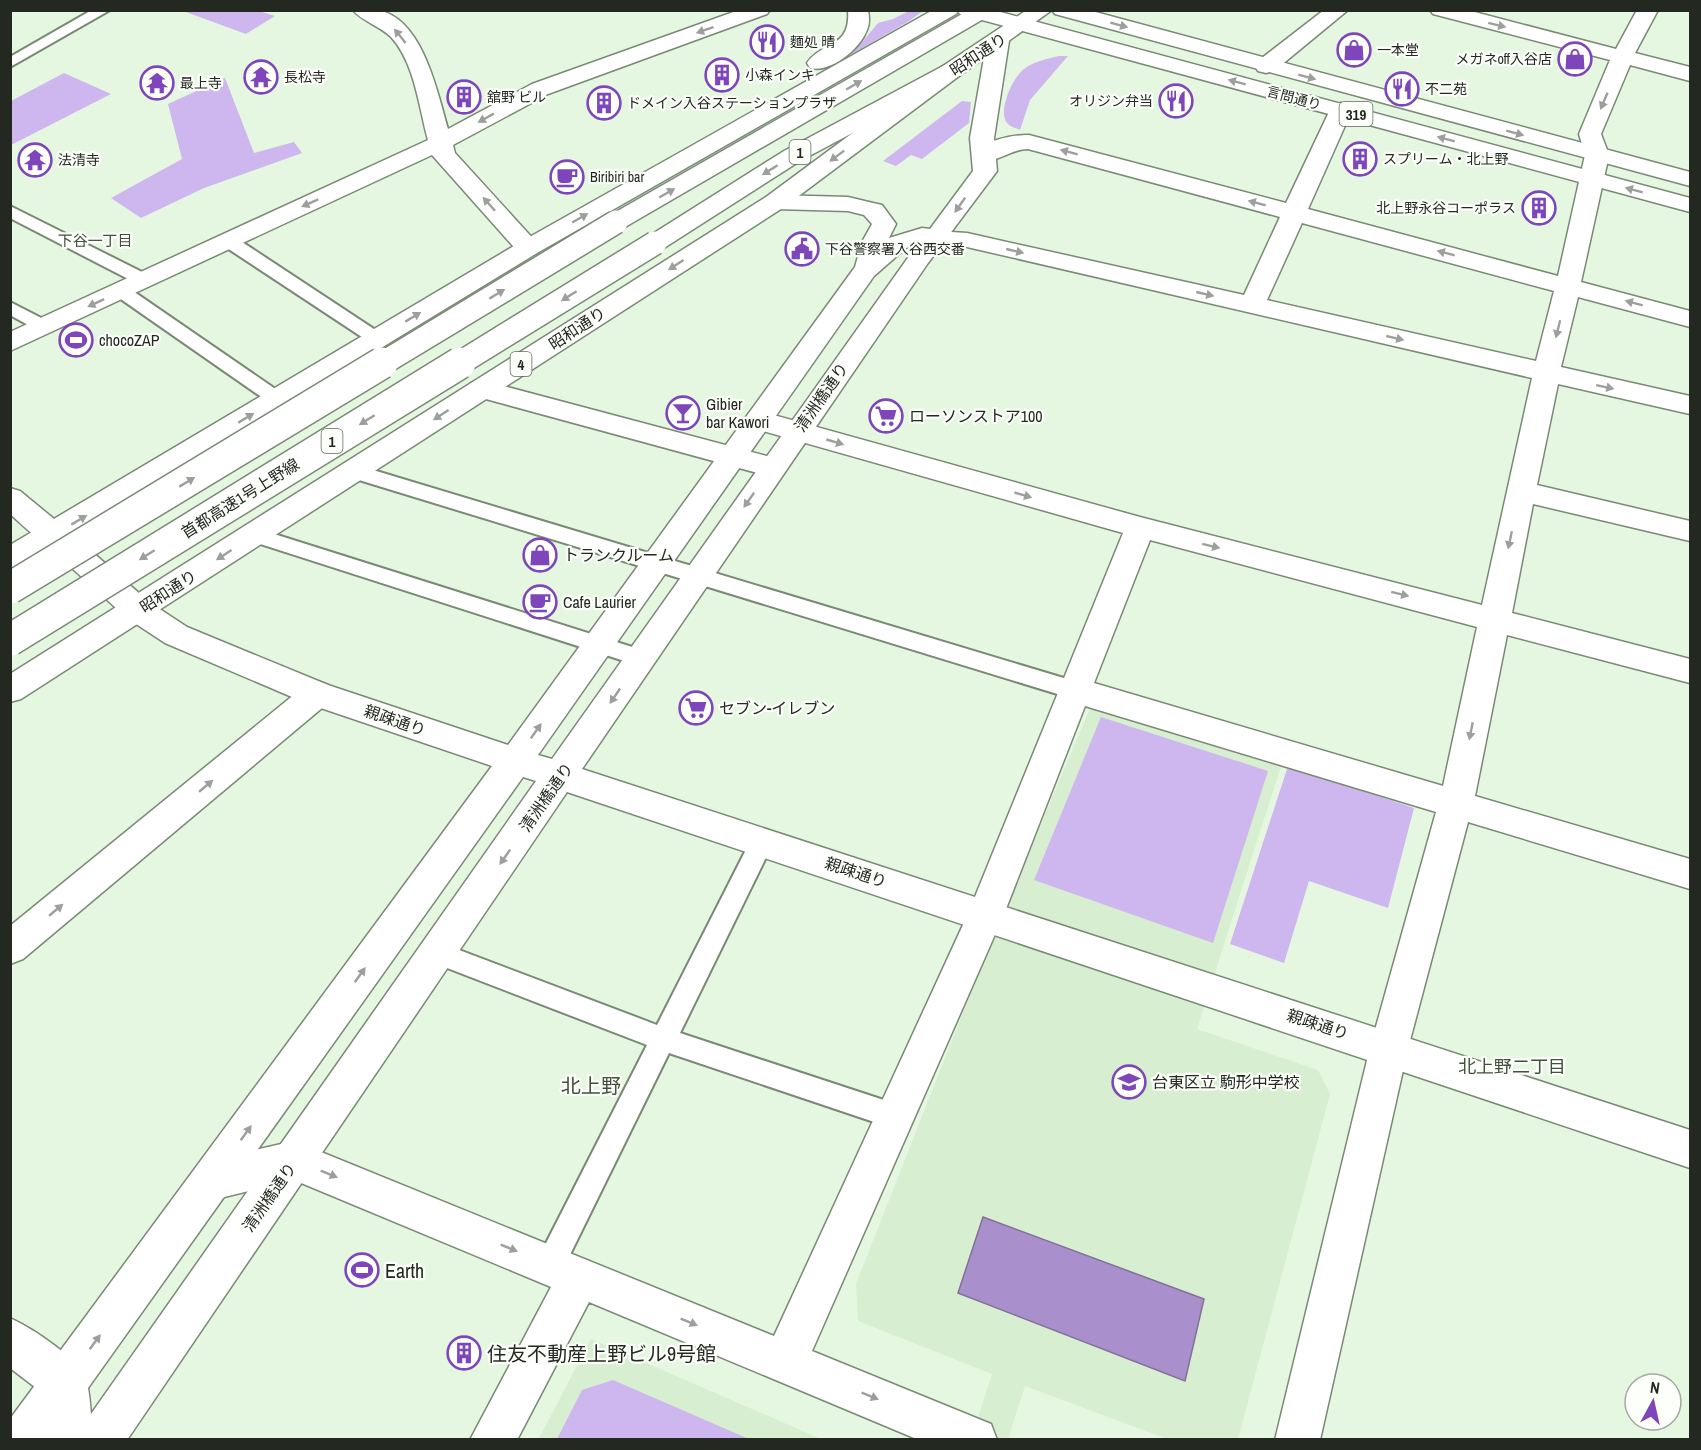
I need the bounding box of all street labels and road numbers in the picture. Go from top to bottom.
street label: 昭和通り [945,27,1011,81]
street label: 言問通り [1265,82,1323,114]
road number: 319 [1340,102,1372,126]
road number: 1 [790,140,810,164]
street label: 昭和通り [544,301,610,355]
road number: 4 [510,352,532,376]
street label: 清洲橋通り [789,358,853,436]
road number: 1 [322,429,342,453]
street label: 首都高速1号上野線 [177,453,303,543]
street label: 昭和通り [135,564,201,618]
street label: 親疎通り [361,699,429,741]
street label: 清洲橋通り [514,758,578,836]
street label: 親疎通り [822,852,890,892]
street label: 親疎通り [1284,1004,1352,1044]
street label: 清洲橋通り [237,1158,301,1236]

